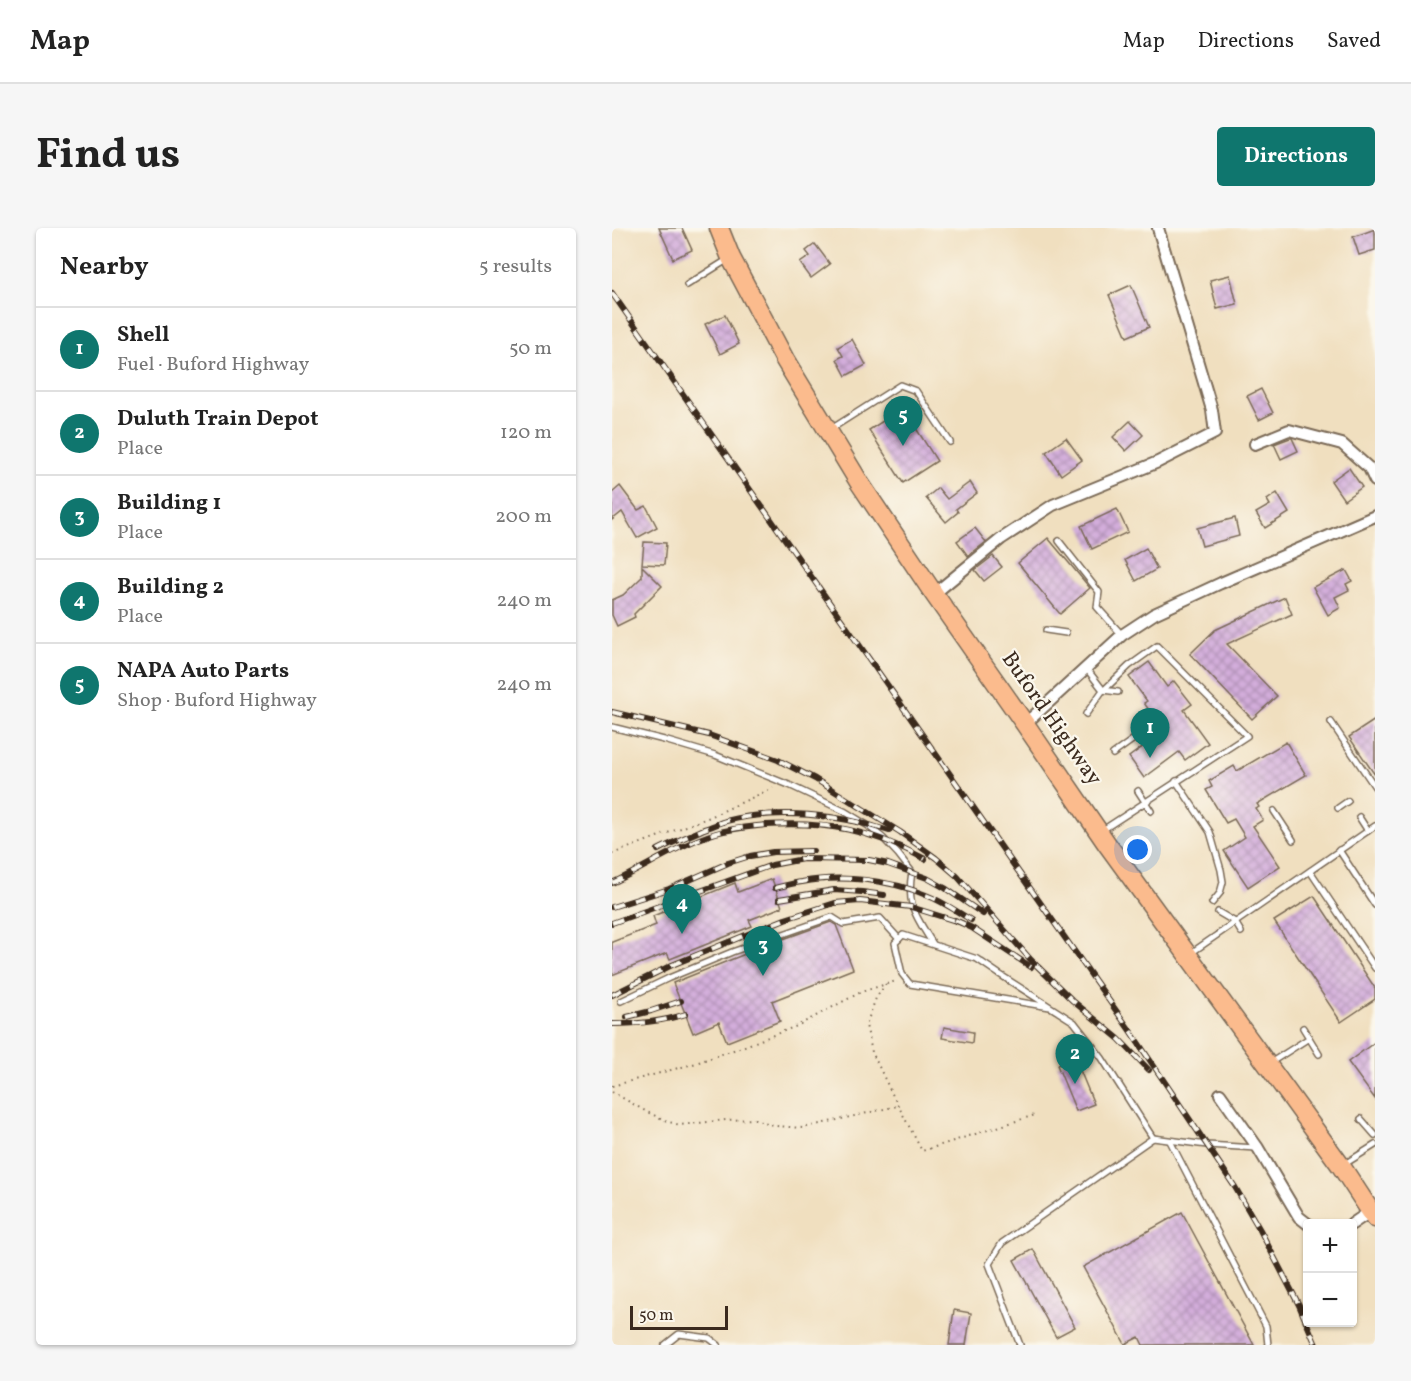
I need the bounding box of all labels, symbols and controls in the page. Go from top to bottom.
text: Map [30,22,90,61]
text: Map [1123,27,1165,56]
text: Directions [1198,27,1294,56]
text: Saved [1327,27,1381,56]
text: Find us [36,127,180,186]
button: Directions [1217,127,1375,186]
text: Nearby [60,249,149,285]
text: 5 results [479,253,552,281]
text: Shell [117,320,169,351]
text: 1 [75,335,84,363]
text: 50 m [509,335,552,363]
text: Fuel · Buford Highway [117,351,309,379]
pin: 5 [884,396,922,446]
text: Duluth Train Depot [117,404,318,435]
text: 2 [74,419,85,447]
text: 120 m [500,419,552,447]
text: Place [117,435,163,463]
text: Building 1 [117,488,221,519]
text: 3 [74,503,85,531]
text: 200 m [495,503,552,531]
text: Place [117,519,163,547]
text: Building 2 [117,572,224,603]
text: 4 [73,587,86,615]
text: 240 m [497,587,552,615]
text: Place [117,603,163,631]
street label: Buford Highway [993,646,1109,792]
text: NAPA Auto Parts [117,656,289,687]
text: 5 [75,671,84,699]
text: 240 m [497,671,552,699]
text: Shop · Buford Highway [117,687,317,715]
pin: 1 [1130,708,1170,758]
your location [1123,835,1152,864]
pin: 4 [662,884,702,934]
pin: 3 [744,926,782,976]
pin: 2 [1056,1034,1094,1084]
map controls [1303,1219,1357,1327]
button: + [1303,1219,1357,1273]
button: − [1303,1273,1357,1327]
scale bar [630,1303,728,1330]
text: 50 m [639,1305,673,1327]

